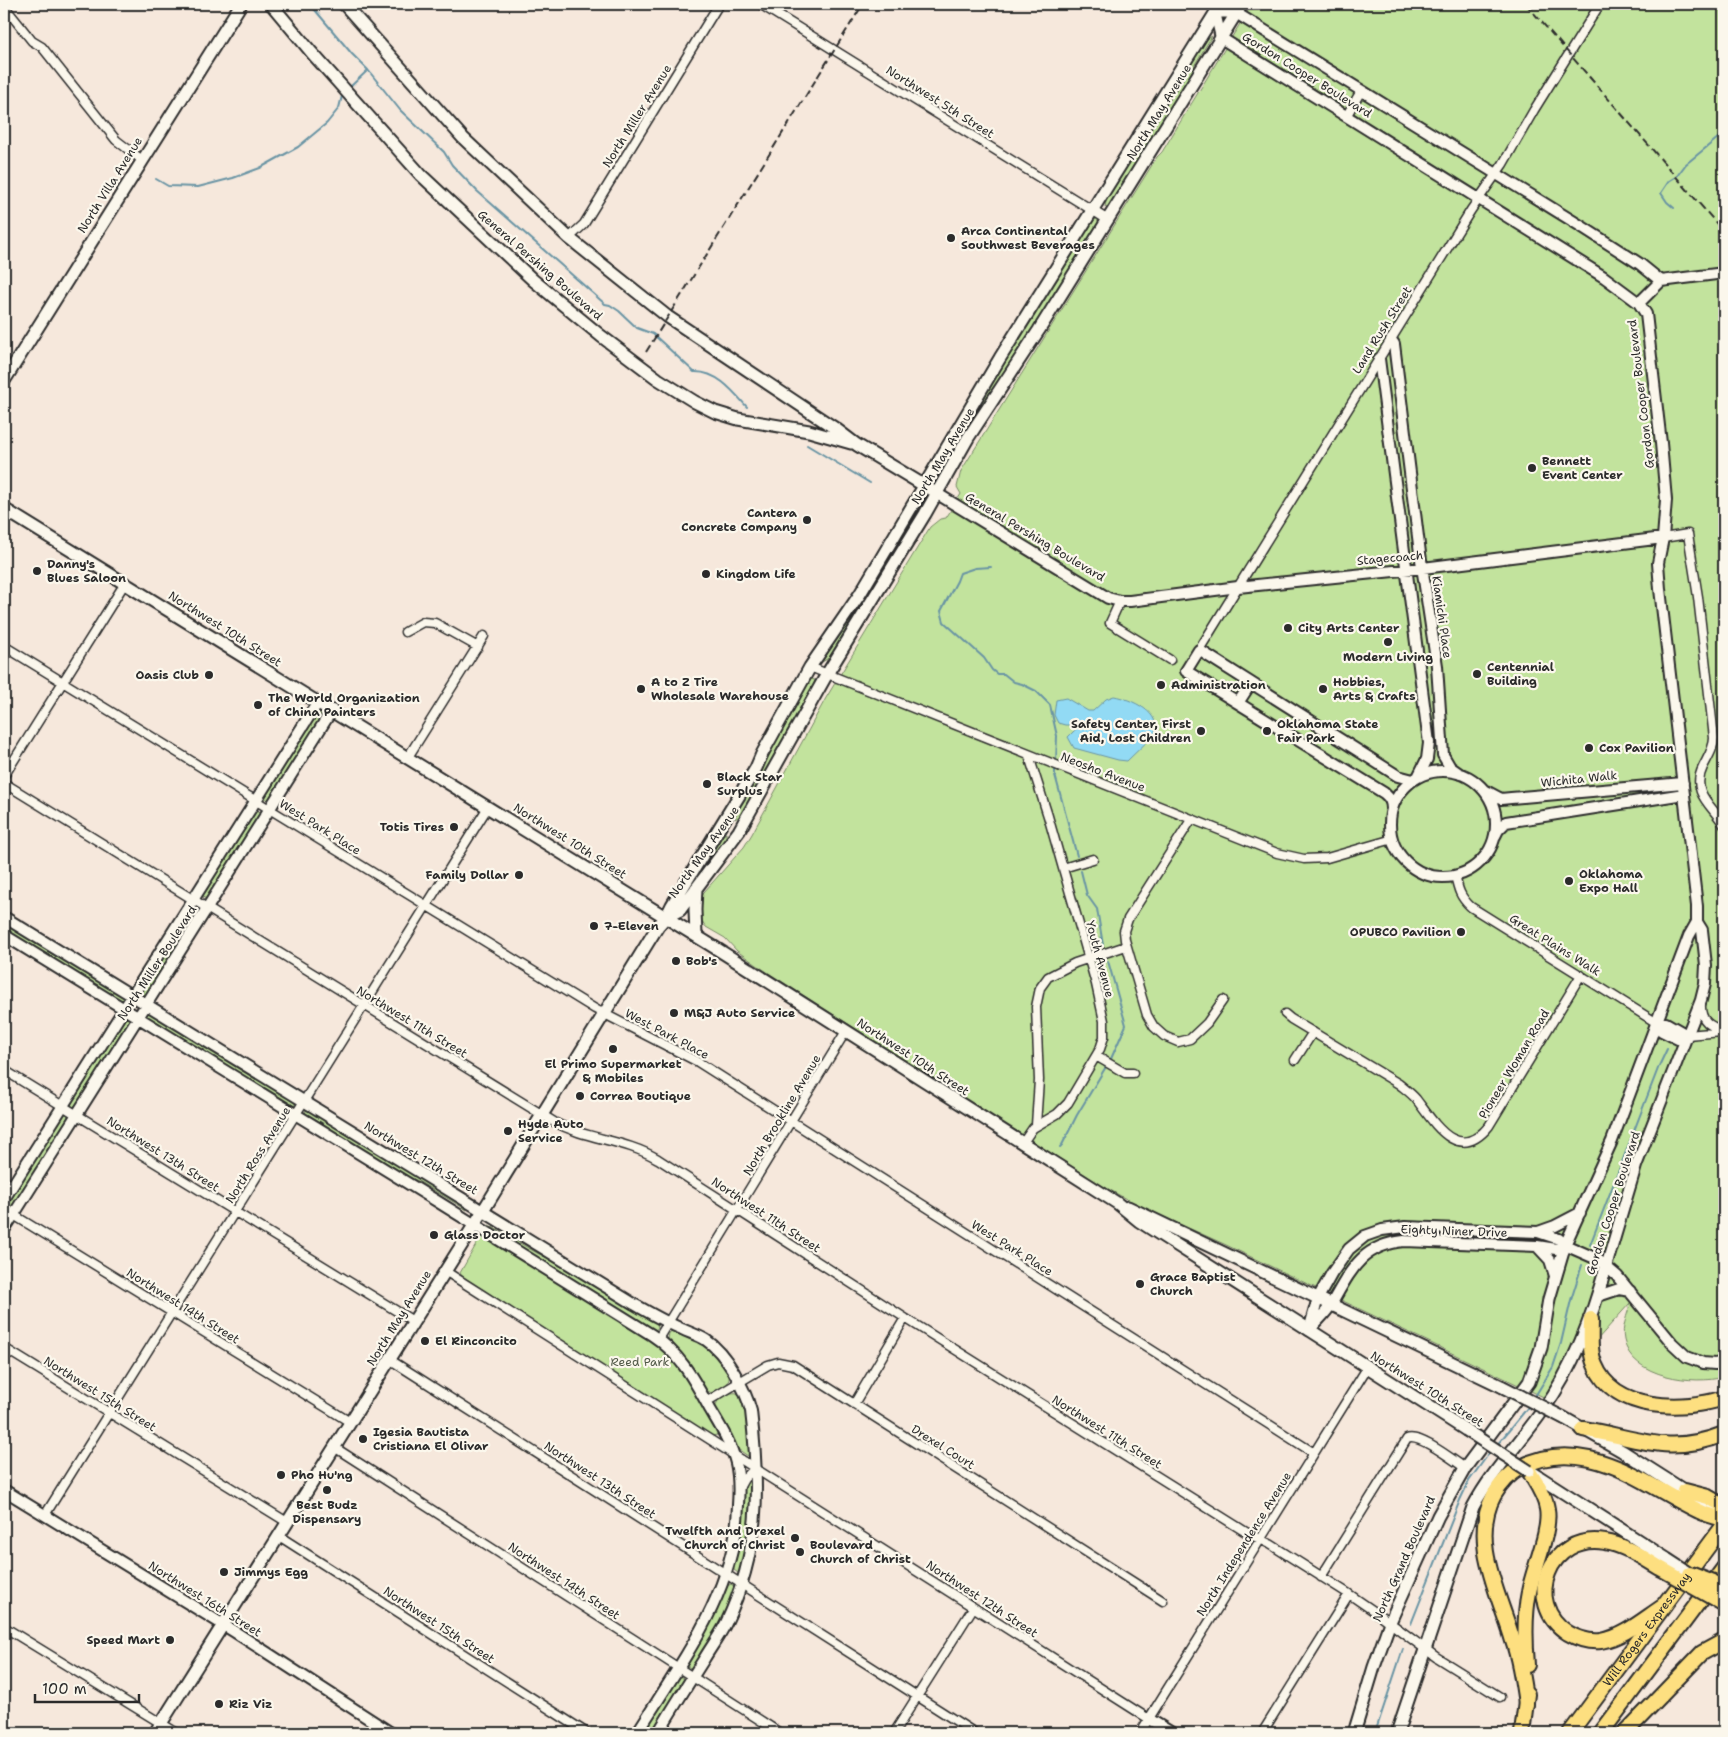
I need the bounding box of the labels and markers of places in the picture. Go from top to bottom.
place label: Arca Continental Southwest Beverages [961,223,1095,253]
marker: Arca Continental Southwest Beverages [945,232,957,244]
place label: Bennett Event Center [1542,453,1623,483]
marker: Bennett Event Center [1526,462,1538,474]
place label: Cantera Concrete Company [681,505,798,535]
marker: Cantera Concrete Company [801,514,813,526]
place label: Danny's Blues Saloon [47,556,126,586]
marker: Danny's Blues Saloon [31,565,43,577]
place label: Kingdom Life [716,566,796,582]
marker: Kingdom Life [700,568,712,580]
place label: City Arts Center [1298,620,1400,636]
marker: City Arts Center [1282,622,1294,634]
marker: Modern Living [1382,636,1394,648]
place label: Modern Living [1343,649,1433,665]
place label: Centennial Building [1487,659,1554,689]
place label: Oasis Club [135,667,199,683]
marker: Centennial Building [1471,668,1483,680]
marker: Oasis Club [203,669,215,681]
place label: A to Z Tire Wholesale Warehouse [651,674,789,704]
place label: Hobbies, Arts & Crafts [1333,674,1416,704]
place label: Administration [1171,677,1266,693]
marker: Administration [1155,679,1167,691]
marker: A to Z Tire Wholesale Warehouse [635,683,647,695]
marker: Hobbies, Arts & Crafts [1317,683,1329,695]
place label: The World Organization of China Painters [268,690,420,720]
marker: The World Organization of China Painters [252,699,264,711]
place label: Safety Center, First Aid, Lost Children [1071,716,1191,746]
place label: Oklahoma State Fair Park [1277,716,1378,746]
marker: Safety Center, First Aid, Lost Children [1195,725,1207,737]
marker: Oklahoma State Fair Park [1261,725,1273,737]
place label: Cox Pavilion [1599,740,1674,756]
marker: Cox Pavilion [1583,742,1595,754]
place label: Black Star Surplus [717,769,783,799]
marker: Black Star Surplus [701,778,713,790]
place label: Totis Tires [380,819,444,835]
marker: Totis Tires [448,821,460,833]
place label: Oklahoma Expo Hall [1579,866,1643,896]
place label: Family Dollar [426,867,510,883]
marker: Family Dollar [513,869,525,881]
marker: Oklahoma Expo Hall [1563,875,1575,887]
place label: 7-Eleven [604,918,659,934]
marker: 7-Eleven [588,920,600,932]
place label: OPUBCO Pavilion [1350,924,1451,940]
marker: OPUBCO Pavilion [1455,926,1467,938]
place label: Bob's [686,953,717,969]
marker: Bob's [670,955,682,967]
place label: M&J Auto Service [684,1005,795,1021]
marker: M&J Auto Service [668,1007,680,1019]
marker: El Primo Supermarket & Mobiles [607,1043,619,1055]
place label: El Primo Supermarket & Mobiles [544,1056,682,1086]
place label: Correa Boutique [590,1088,691,1104]
marker: Correa Boutique [574,1090,586,1102]
place label: Hyde Auto Service [518,1116,584,1146]
marker: Hyde Auto Service [502,1125,514,1137]
place label: Glass Doctor [444,1227,526,1243]
marker: Glass Doctor [428,1229,440,1241]
place label: Grace Baptist Church [1150,1269,1236,1299]
marker: Grace Baptist Church [1134,1278,1146,1290]
place label: El Rinconcito [435,1333,517,1349]
marker: El Rinconcito [419,1335,431,1347]
place label: Igesia Bautista Cristiana El Olivar [373,1424,489,1454]
marker: Igesia Bautista Cristiana El Olivar [357,1433,369,1445]
place label: Pho Hu'ng [291,1467,353,1483]
marker: Pho Hu'ng [275,1469,287,1481]
marker: Best Budz Dispensary [321,1484,333,1496]
place label: Best Budz Dispensary [293,1497,361,1527]
place label: Twelfth and Drexel Church of Christ [665,1523,785,1553]
marker: Twelfth and Drexel Church of Christ [789,1532,801,1544]
place label: Boulevard Church of Christ [810,1537,911,1567]
marker: Boulevard Church of Christ [794,1546,806,1558]
place label: Jimmys Egg [234,1564,308,1580]
marker: Jimmys Egg [218,1566,230,1578]
place label: Speed Mart [87,1632,160,1648]
marker: Speed Mart [164,1634,176,1646]
place label: Riz Viz [229,1696,273,1712]
marker: Riz Viz [213,1698,225,1710]

